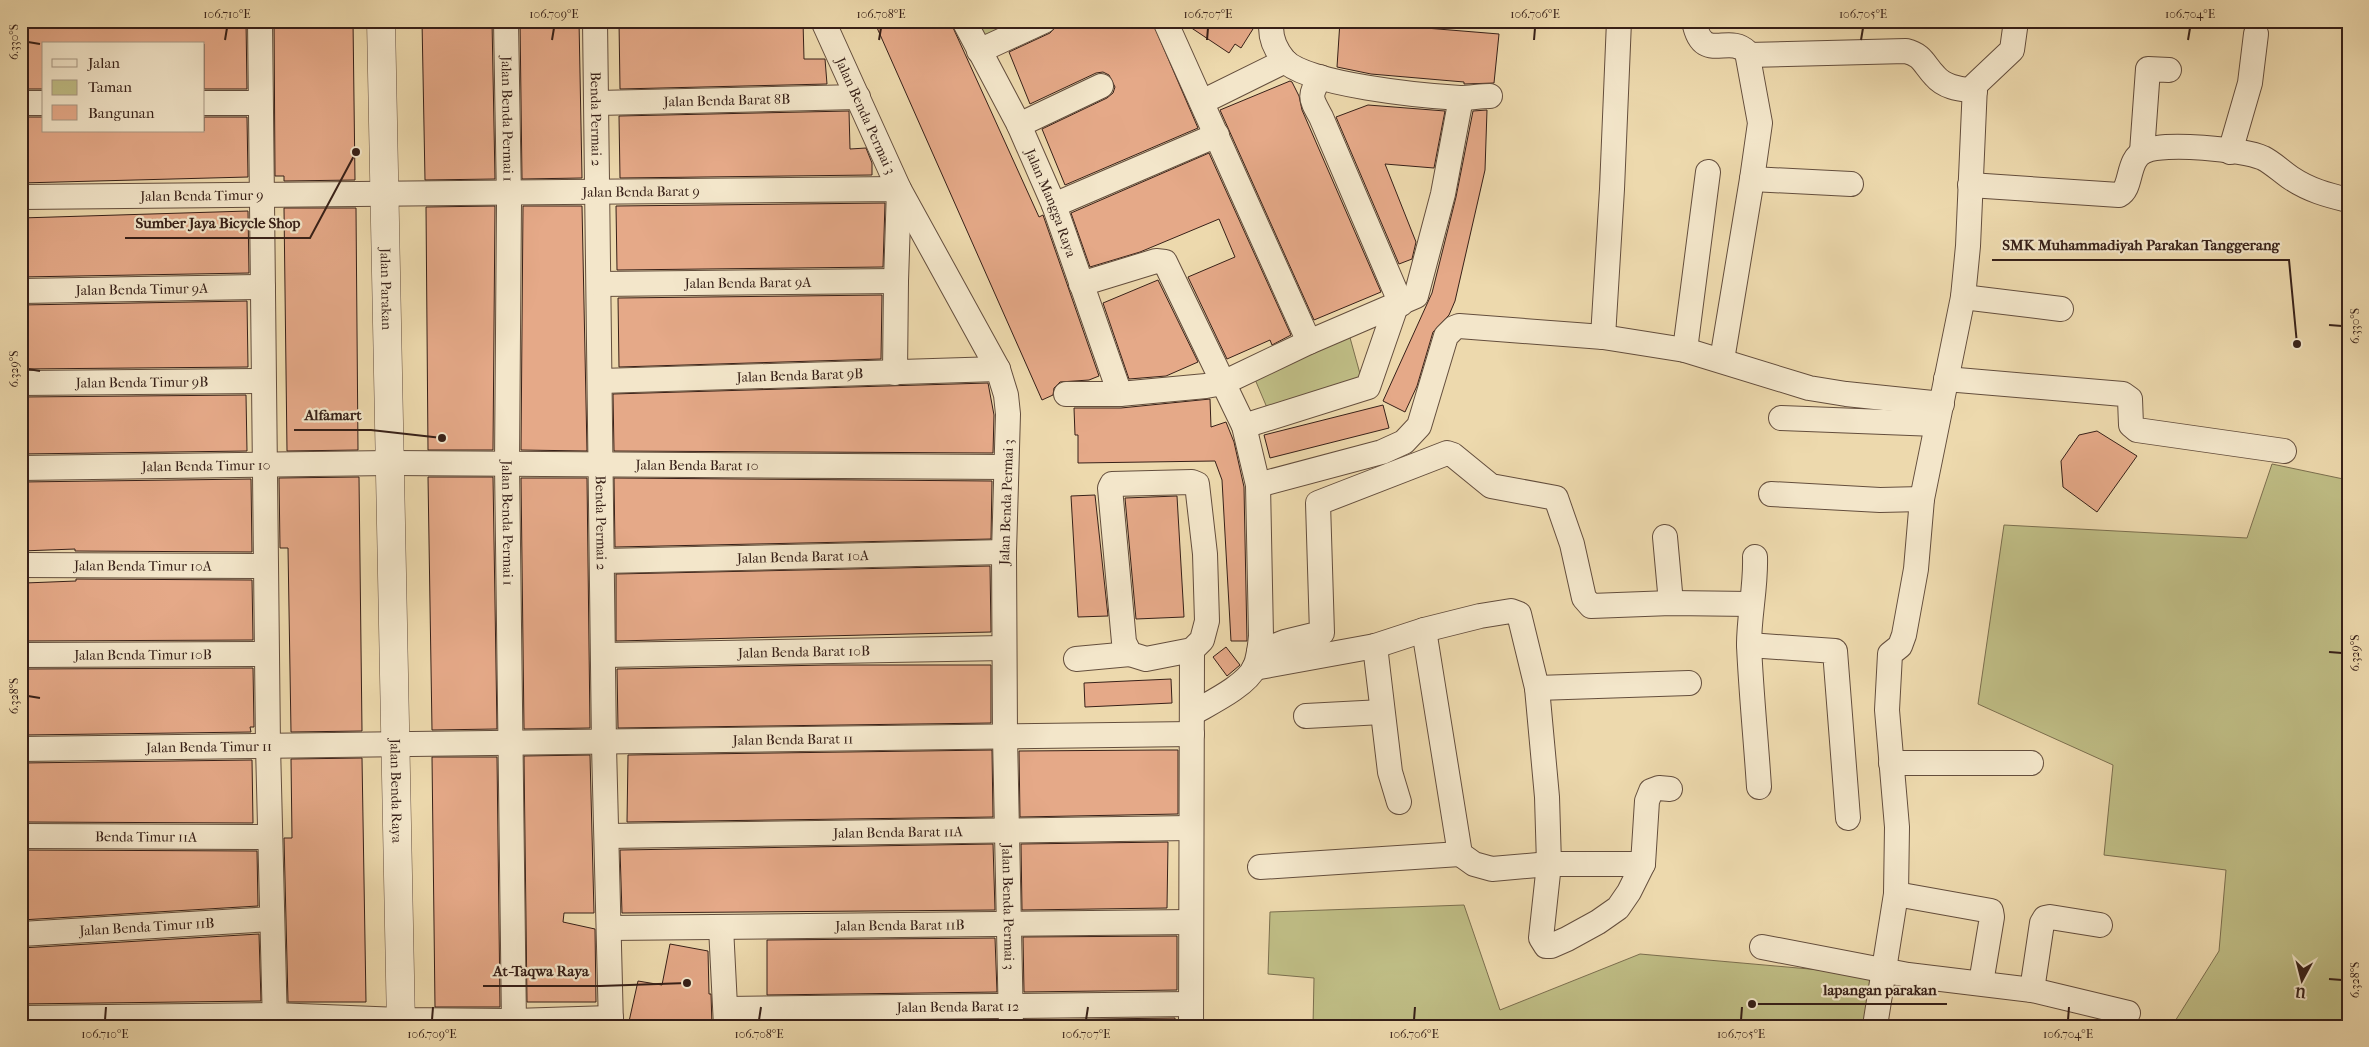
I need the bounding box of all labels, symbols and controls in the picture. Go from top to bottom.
text: 106.710°E [203,7,251,21]
text: 106.709°E [529,7,579,21]
text: 106.708°E [856,7,906,21]
text: 106.707°E [1184,7,1232,21]
text: 106.706°E [1510,7,1560,21]
text: 106.705°E [1839,7,1887,21]
text: 106.704°E [2165,7,2215,21]
text: 6.330°S [7,24,21,60]
legend [42,42,205,132]
text: Jalan [87,54,120,72]
street label: Jalan Benda Permai 3 [831,54,899,177]
street label: Jalan Benda Permai 1 [498,55,517,182]
street label: Benda Permai 2 [587,71,605,166]
text: Taman [88,78,132,96]
street label: Jalan Benda Barat 8B [663,91,790,110]
text: Bangunan [88,104,155,122]
street label: Jalan Mangga Raya [1021,145,1080,260]
street label: Jalan Benda Barat 9 [581,183,700,201]
street label: Jalan Benda Timur 9 [139,187,264,205]
callout: Sumber Jaya Bicycle Shop [125,208,310,238]
text: Sumber Jaya Bicycle Shop [136,214,300,232]
callout: SMK Muhammadiyah Parakan Tanggerang [1992,230,2289,260]
text: SMK Muhammadiyah Parakan Tanggerang [2002,236,2281,254]
street label: Jalan Parakan [376,247,395,330]
street label: Jalan Benda Barat 9A [684,274,812,292]
street label: Jalan Benda Timur 9A [75,280,209,299]
text: 6.330°S [2348,308,2362,344]
text: 6.329°S [7,351,21,387]
street label: Jalan Benda Barat 9B [735,365,864,386]
street label: Jalan Benda Timur 9B [75,373,208,392]
callout: Alfamart [294,400,371,430]
text: Alfamart [304,406,362,424]
street label: Jalan Benda Permai 3 [996,439,1017,566]
street label: Jalan Benda Timur 10 [141,457,270,475]
street label: Jalan Benda Barat 10 [634,457,758,474]
street label: Jalan Benda Permai 1 [498,459,517,586]
street label: Benda Permai 2 [592,475,610,570]
street label: Jalan Benda Barat 10A [736,547,870,567]
street label: Jalan Benda Timur 10A [73,557,213,575]
text: 6.329°S [2348,635,2362,671]
street label: Jalan Benda Barat 10B [737,642,870,662]
street label: Jalan Benda Timur 10B [73,646,212,664]
text: 6.328°S [7,678,21,714]
street label: Jalan Benda Barat 11 [732,730,853,749]
street label: Jalan Benda Raya [386,737,405,844]
street label: Jalan Benda Timur 11 [145,738,272,756]
street label: Jalan Benda Barat 11A [832,823,964,842]
street label: Benda Timur 11A [95,828,198,846]
street label: Jalan Benda Permai 3 [998,842,1018,970]
street label: Jalan Benda Timur 11B [78,914,215,940]
street label: Jalan Benda Barat 11B [834,916,965,935]
north arrow [2276,954,2326,1004]
callout: At-Taqwa Raya [483,956,600,986]
text: At-Taqwa Raya [492,962,590,980]
text: 6.328°S [2348,962,2362,998]
callout: lapangan parakan [1813,974,1947,1004]
text: lapangan parakan [1822,981,1937,999]
text: U [2294,983,2308,1002]
street label: Jalan Benda Barat 12 [896,998,1019,1016]
text: 106.710°E [81,1027,129,1041]
text: 106.709°E [407,1027,457,1041]
text: 106.708°E [734,1027,784,1041]
text: 106.707°E [1062,1027,1110,1041]
text: 106.706°E [1389,1027,1439,1041]
text: 106.705°E [1717,1027,1765,1041]
text: 106.704°E [2043,1027,2093,1041]

